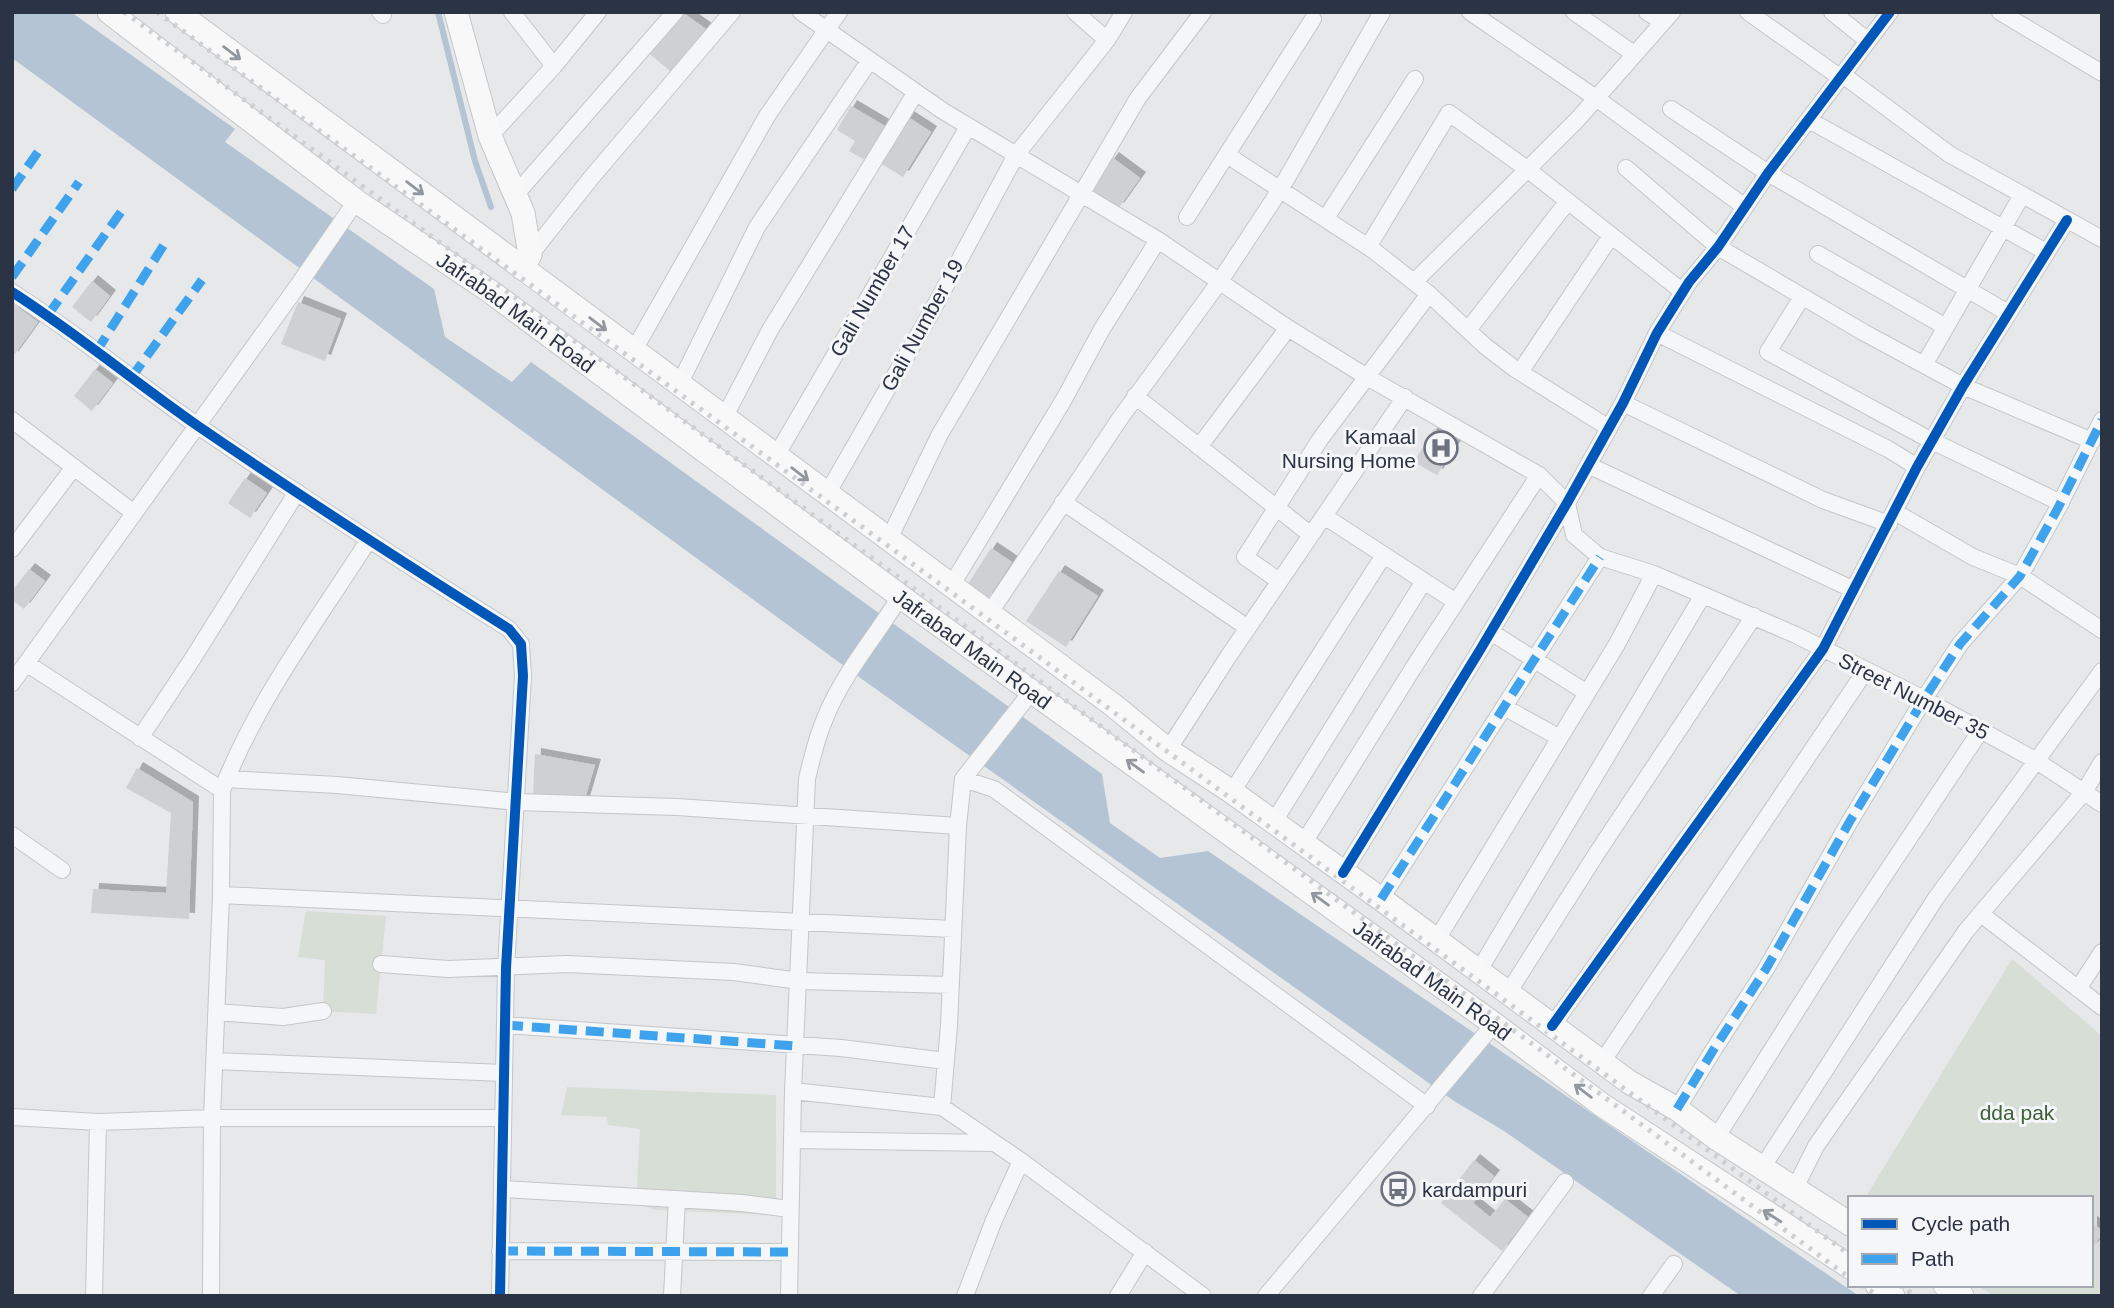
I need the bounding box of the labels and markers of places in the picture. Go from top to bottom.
place label: Kamaal Nursing Home [1282,425,1416,472]
hospital icon: Kamaal Nursing Home [1422,429,1460,467]
bus stop icon: kardampuri [1379,1170,1417,1208]
place label: kardampuri [1422,1178,1527,1201]

